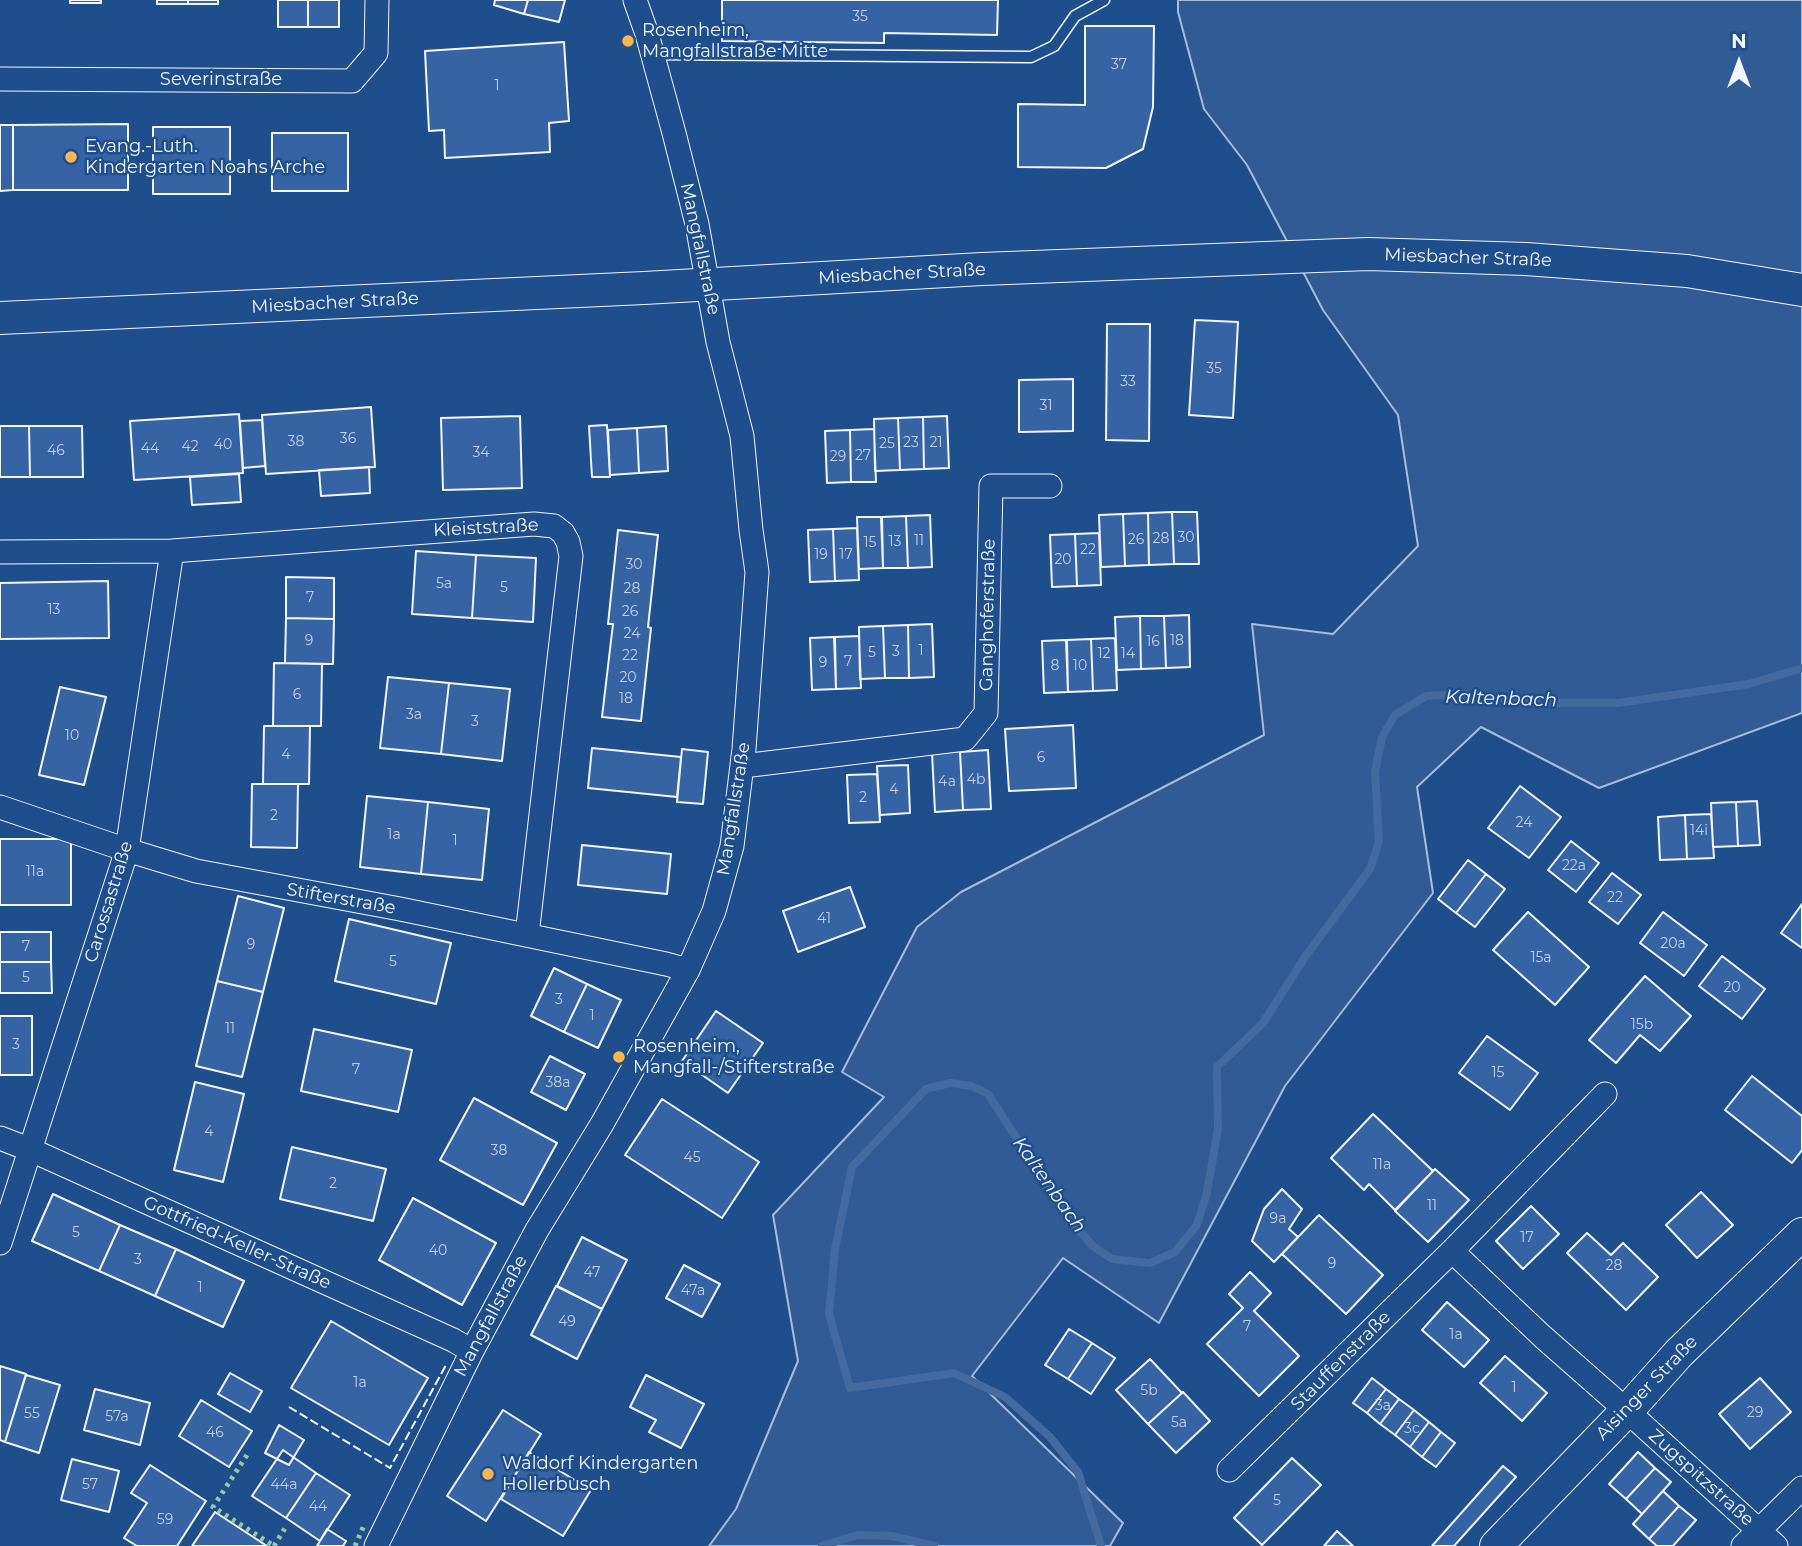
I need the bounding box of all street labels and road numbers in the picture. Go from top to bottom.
street label: Severinstraße [160,69,282,91]
street label: Mangfallstraße [675,181,725,317]
street label: Miesbacher Straße [1384,244,1552,272]
street label: Miesbacher Straße [818,259,986,289]
street label: Miesbacher Straße [251,288,419,318]
street label: Kleiststraße [433,514,539,542]
street label: Ganghoferstraße [976,539,1000,691]
street label: Mangfallstraße [713,741,755,877]
street label: Carossastraße [80,839,138,965]
street label: Stifterstraße [285,879,397,919]
street label: Gottfried-Keller-Straße [140,1192,334,1294]
street label: Mangfallstraße [450,1251,532,1381]
street label: Stauffenstraße [1287,1307,1395,1415]
street label: Aisinger Straße [1592,1331,1702,1445]
street label: Zugspitzstraße [1644,1425,1758,1531]

